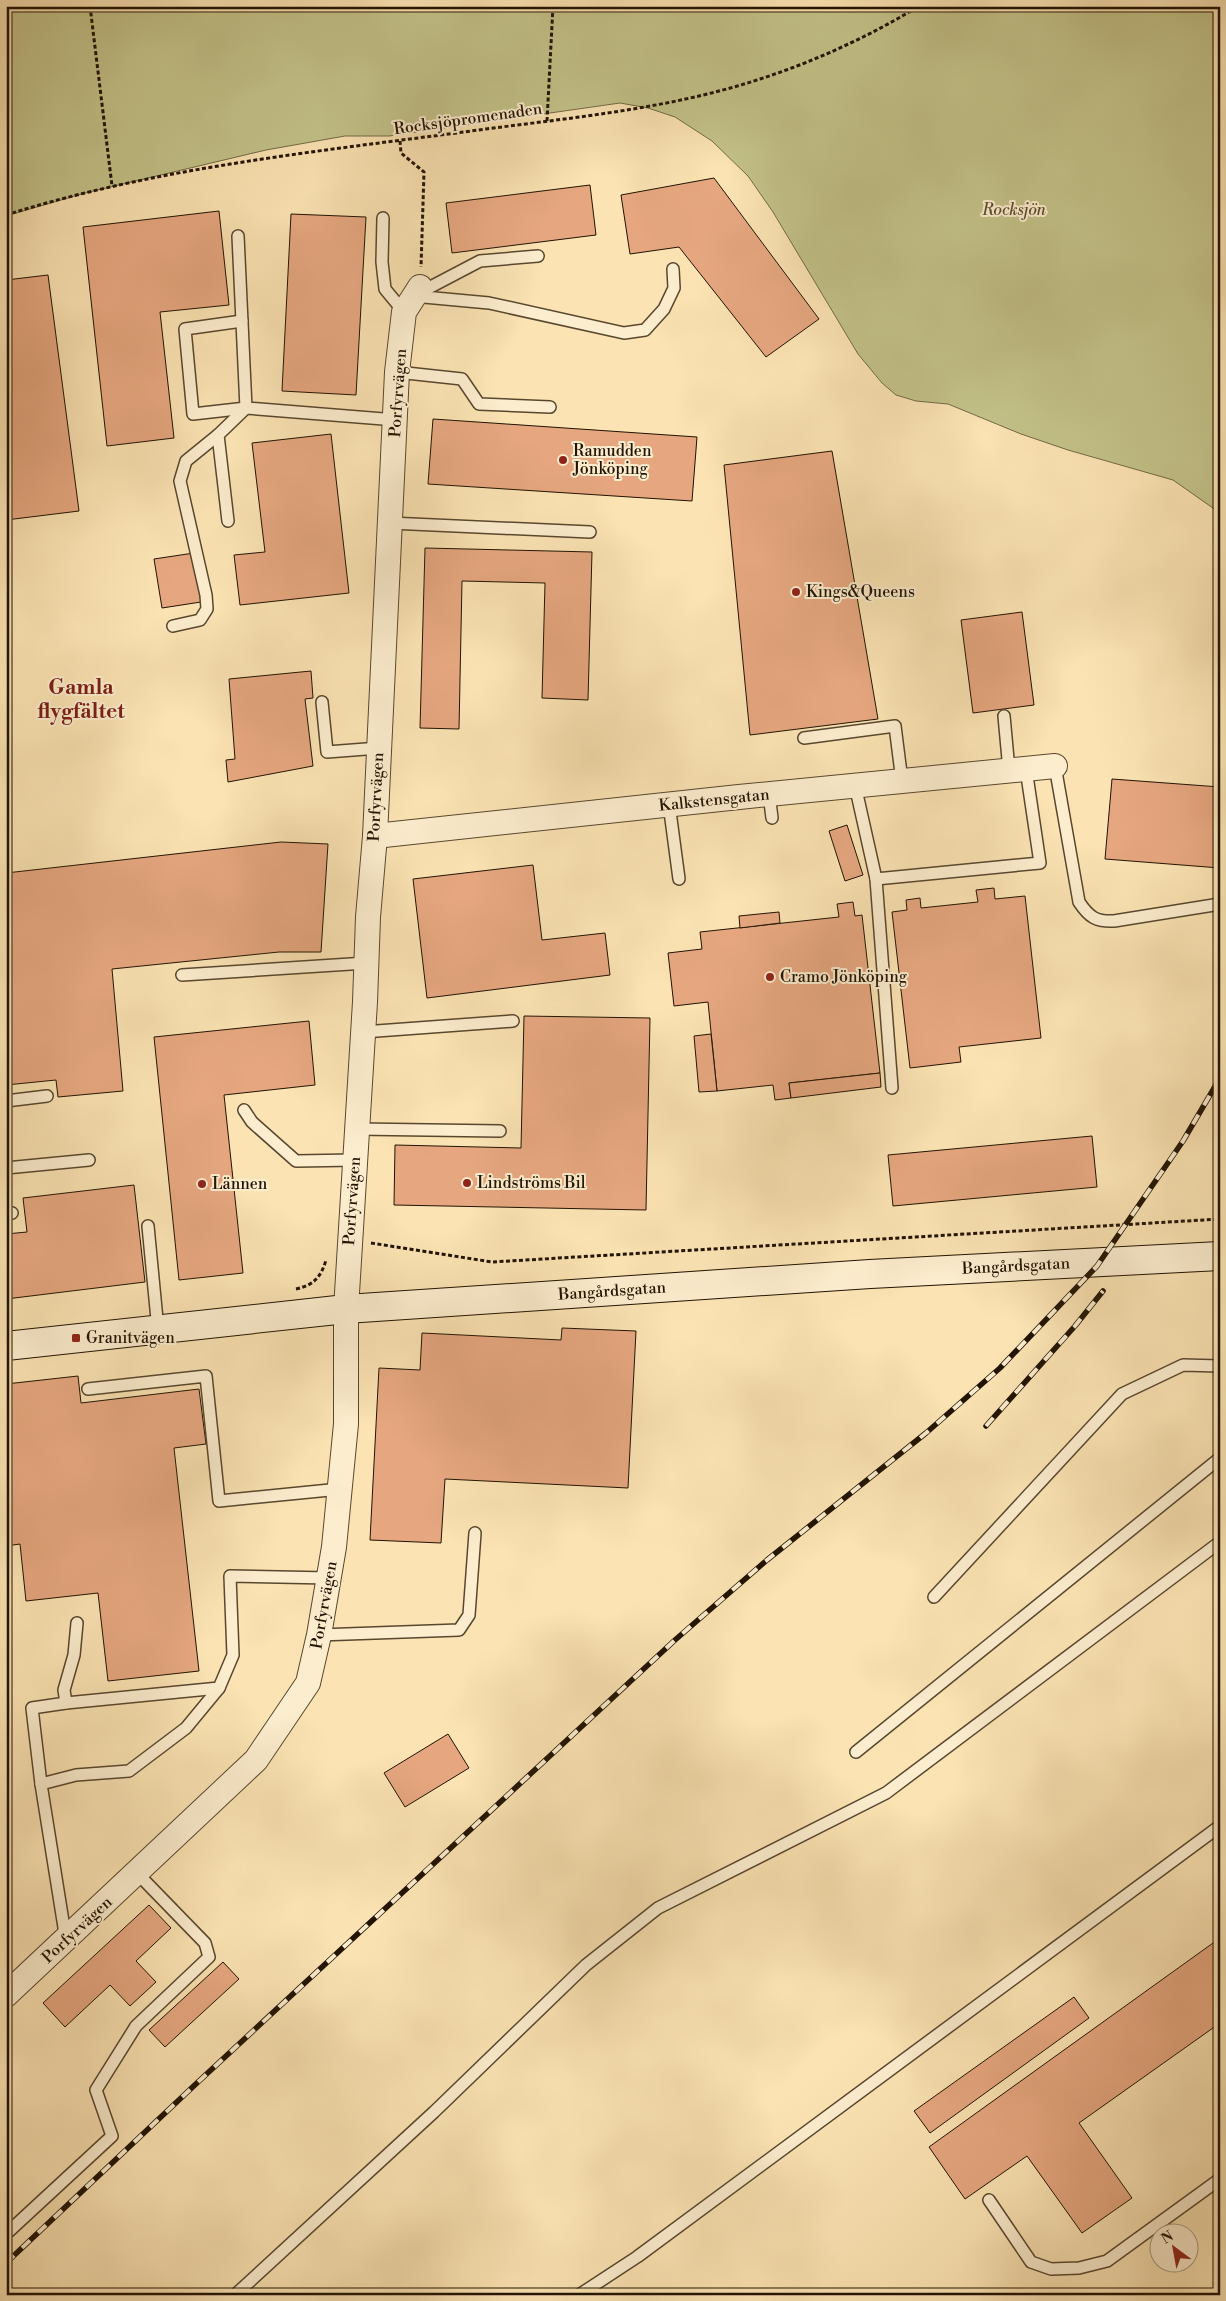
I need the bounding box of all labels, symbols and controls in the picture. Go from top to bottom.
street label: Rocksjöpromenaden [393,99,544,139]
park label: Rocksjön [981,200,1047,220]
street label: Porfyrvägen [385,347,411,438]
place label: Ramudden Jönköping [572,441,652,479]
marker: Ramudden Jönköping [557,454,569,466]
place label: Kings&Queens [806,582,915,602]
marker: Kings&Queens [790,586,802,598]
district label: Gamla flygfältet [37,675,125,725]
street label: Porfyrvägen [364,752,388,842]
street label: Kalkstensgatan [658,784,771,816]
place label: Cramo Jönköping [780,967,908,987]
marker: Cramo Jönköping [764,971,776,983]
street label: Porfyrvägen [339,1155,365,1246]
place label: Lindströms Bil [477,1173,586,1193]
place label: Lännen [212,1174,268,1194]
marker: Lindströms Bil [461,1177,473,1189]
marker: Lännen [196,1178,208,1190]
street label: Bangårdsgatan [961,1253,1071,1279]
street label: Bangårdsgatan [556,1277,667,1305]
place label: Granitvägen [86,1328,175,1348]
marker: Granitvägen [70,1332,82,1344]
street label: Porfyrvägen [306,1559,342,1651]
street label: Porfyrvägen [38,1892,117,1968]
north arrow [1148,2224,1198,2274]
text: N [1158,2227,1177,2248]

